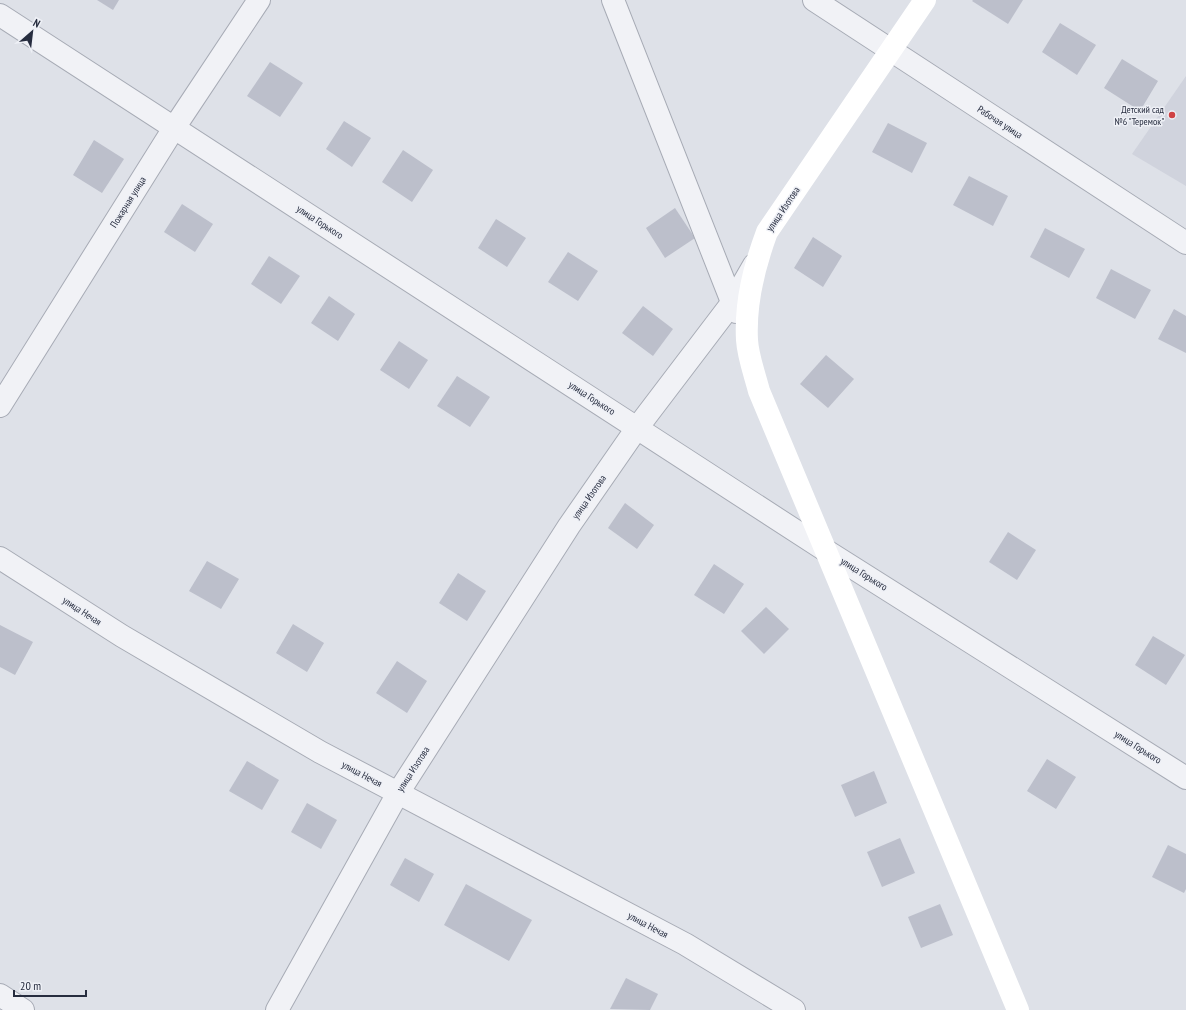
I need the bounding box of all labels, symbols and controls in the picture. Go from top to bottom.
north arrow [12,12,52,52]
text: N [31,16,43,31]
street label: Рабочая улица [975,103,1025,141]
place label: Детский сад №6 "Теремок" [1115,103,1165,128]
marker: Детский сад №6 "Теремок" [1167,110,1177,120]
street label: Пожарная улица [107,174,149,230]
street label: улица Изотова [763,184,803,234]
street label: улица Горького [294,202,346,242]
street label: улица Горького [566,378,618,418]
street label: улица Изотова [569,472,609,522]
street label: улица Горького [838,554,890,594]
street label: улица Нечая [60,594,104,628]
street label: улица Горького [1112,727,1164,767]
street label: улица Изотова [394,744,432,794]
street label: улица Нечая [340,758,385,790]
street label: улица Нечая [626,909,671,941]
scale bar [14,972,86,998]
text: 20 m [20,978,41,993]

